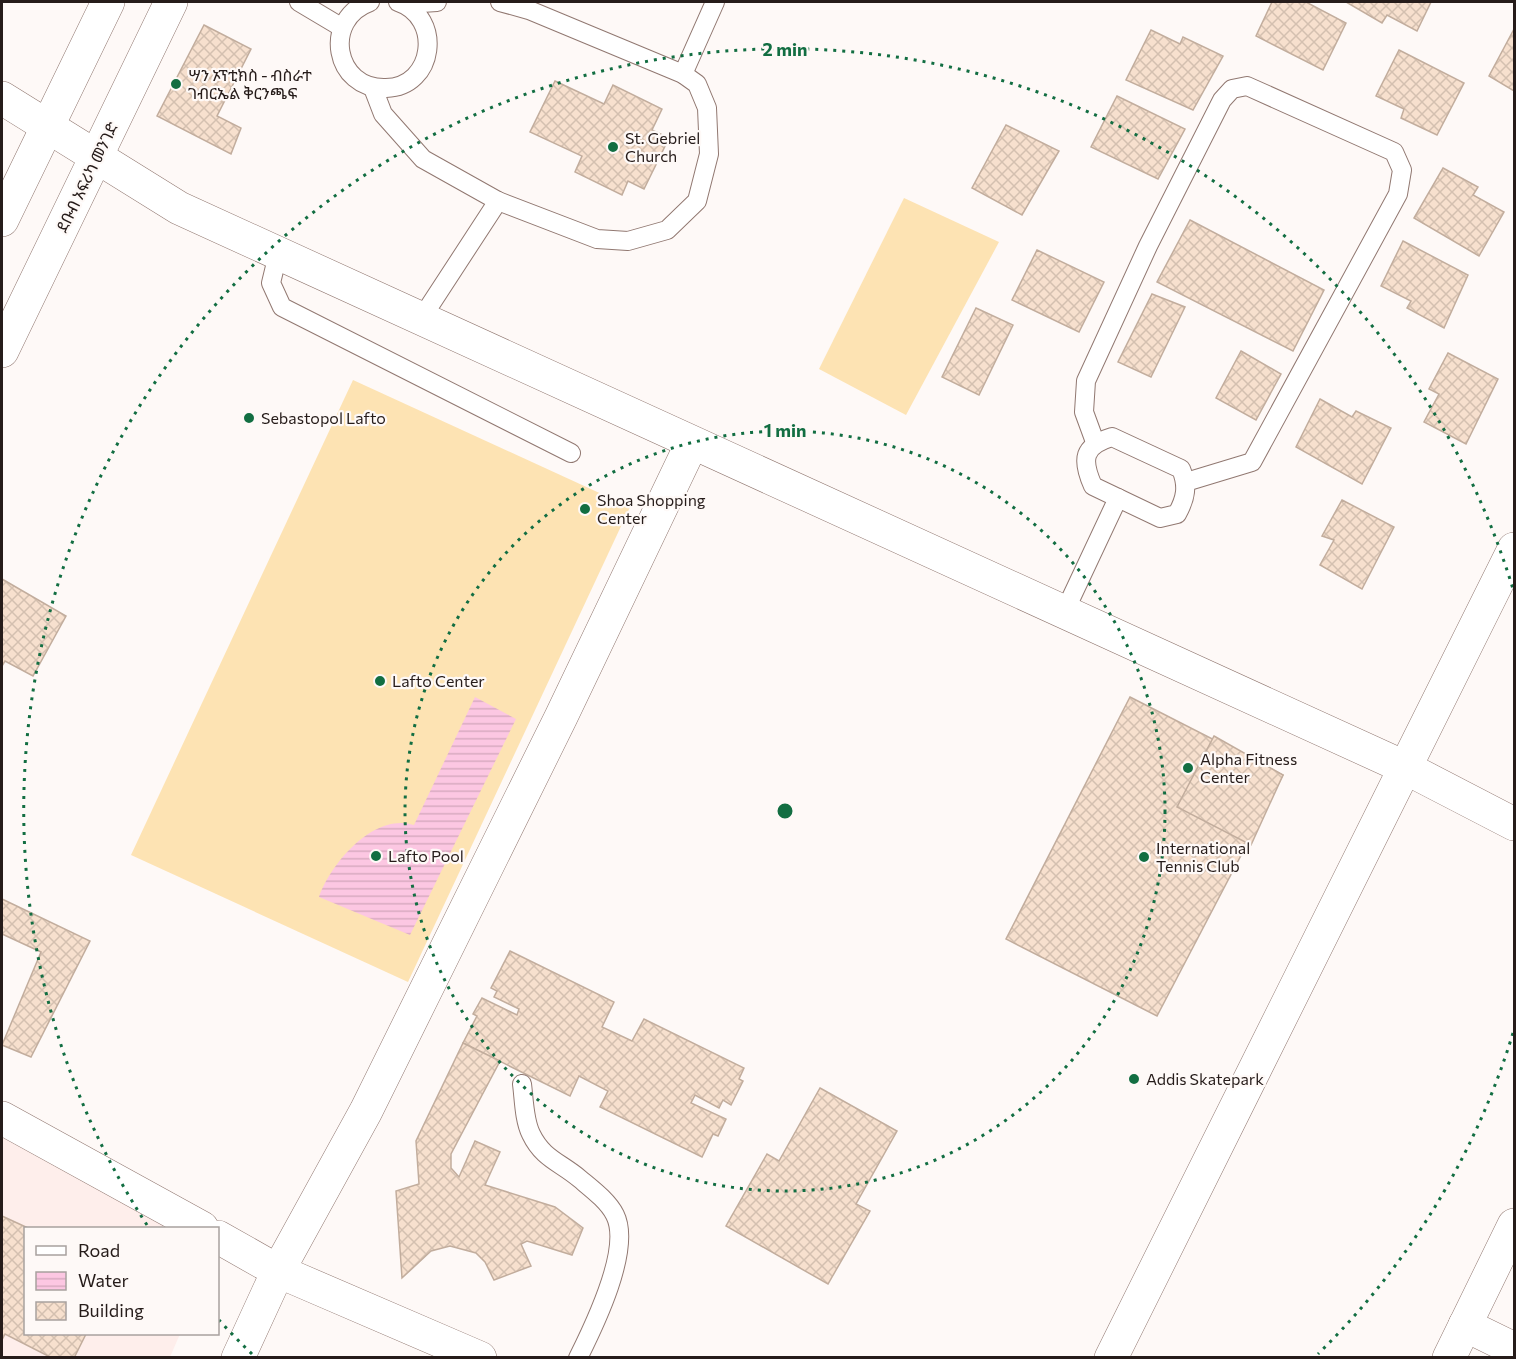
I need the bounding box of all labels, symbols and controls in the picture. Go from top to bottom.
text: 2 min [763,38,807,60]
place label: ሣን ኦፕቲክስ - ብስራተ ገብርኤል ቅርንጫፍ [188,65,312,102]
marker: ሣን ኦፕቲክስ - ብስራተ ገብርኤል ቅርንጫፍ [169,77,183,91]
street label: ደቡብ አፍሪካ መንገድ [52,118,122,235]
place label: St. Gebriel Church [625,128,700,165]
marker: St. Gebriel Church [606,140,620,154]
place label: Sebastopol Lafto [261,408,386,427]
marker: Sebastopol Lafto [242,411,256,425]
text: 1 min [764,419,806,441]
place label: Shoa Shopping Center [597,490,706,527]
marker: Shoa Shopping Center [578,502,592,516]
place label: Lafto Center [392,671,485,690]
marker: Lafto Center [373,674,387,688]
place label: Alpha Fitness Center [1200,749,1297,786]
marker: Alpha Fitness Center [1181,761,1195,775]
centre of rings [775,801,795,821]
place label: International Tennis Club [1156,838,1250,875]
place label: Lafto Pool [388,846,464,865]
marker: Lafto Pool [369,849,383,863]
marker: International Tennis Club [1137,850,1151,864]
place label: Addis Skatepark [1146,1069,1264,1088]
marker: Addis Skatepark [1127,1072,1141,1086]
legend [24,1227,219,1335]
text: Road [78,1239,120,1261]
text: Water [78,1269,129,1291]
text: Building [78,1299,144,1321]

